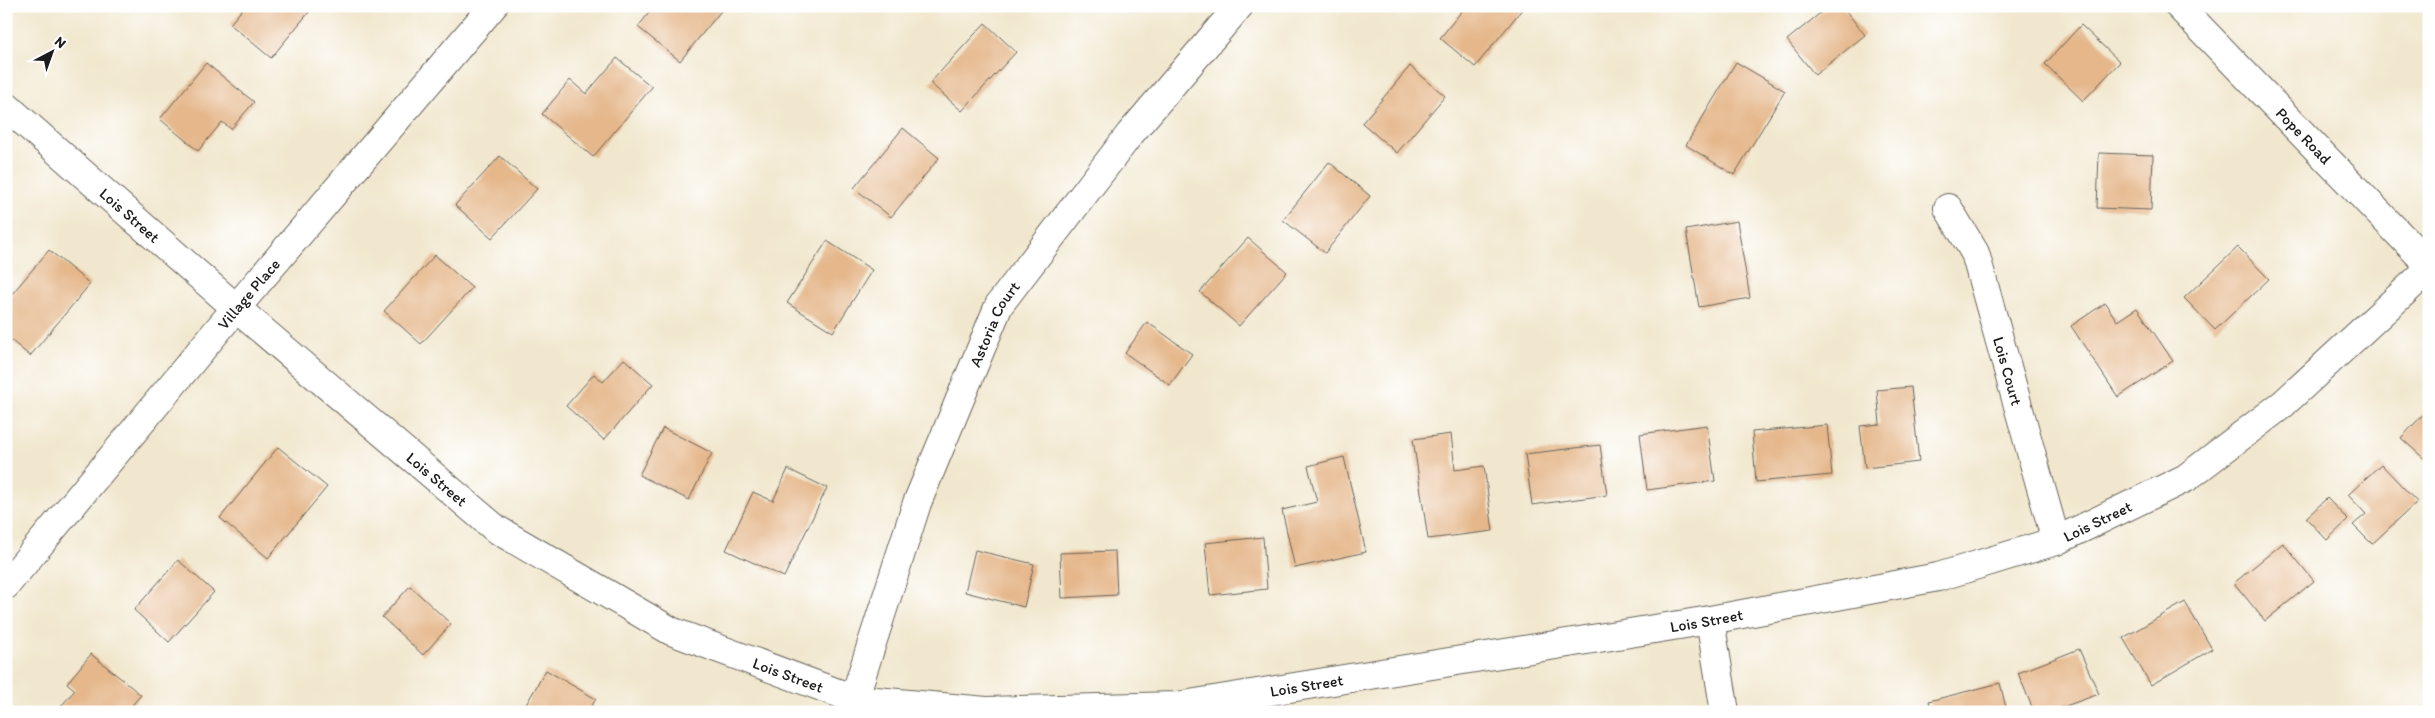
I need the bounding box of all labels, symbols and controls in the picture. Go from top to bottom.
north arrow [28,28,78,78]
text: N [51,33,69,52]
street label: Pope Road [2272,104,2336,168]
street label: Lois Street [96,184,164,247]
street label: Village Place [213,255,284,333]
street label: Astoria Court [965,278,1024,370]
street label: Lois Court [1989,335,2026,408]
street label: Lois Street [402,448,471,510]
street label: Lois Street [2060,497,2135,546]
street label: Lois Street [1669,605,1745,636]
street label: Lois Street [750,653,826,697]
street label: Lois Street [1269,670,1345,701]

